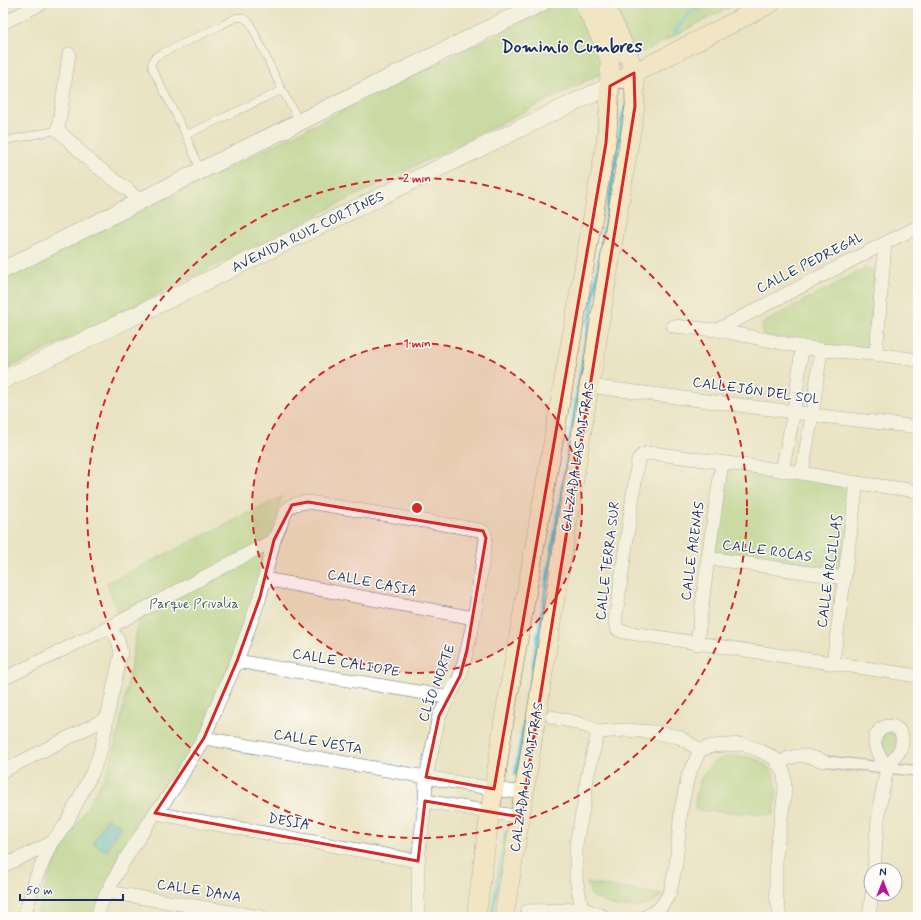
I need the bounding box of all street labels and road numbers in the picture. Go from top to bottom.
street label: AVENIDA RUIZ CORTINES [229,187,387,277]
street label: CALLE PEDREGAL [754,228,866,298]
street label: CALLEJÓN DEL SOL [691,373,821,409]
street label: CALZADA LAS MITRAS [557,380,599,533]
street label: CALLE TERRA SUR [592,500,624,621]
street label: CALLE ARENAS [677,500,709,602]
street label: CALLE ARCILLAS [813,513,847,629]
street label: CALLE ROCAS [721,536,813,566]
street label: CALLE CASIA [326,565,418,601]
street label: CLÍO NORTE [415,642,459,724]
street label: CALLE CALIOPE [291,645,401,681]
street label: CALZADA LAS MITRAS [506,700,548,853]
street label: CALLE VESTA [272,725,364,759]
street label: DESIA [267,809,311,835]
street label: CALLE DANA [156,875,242,907]

